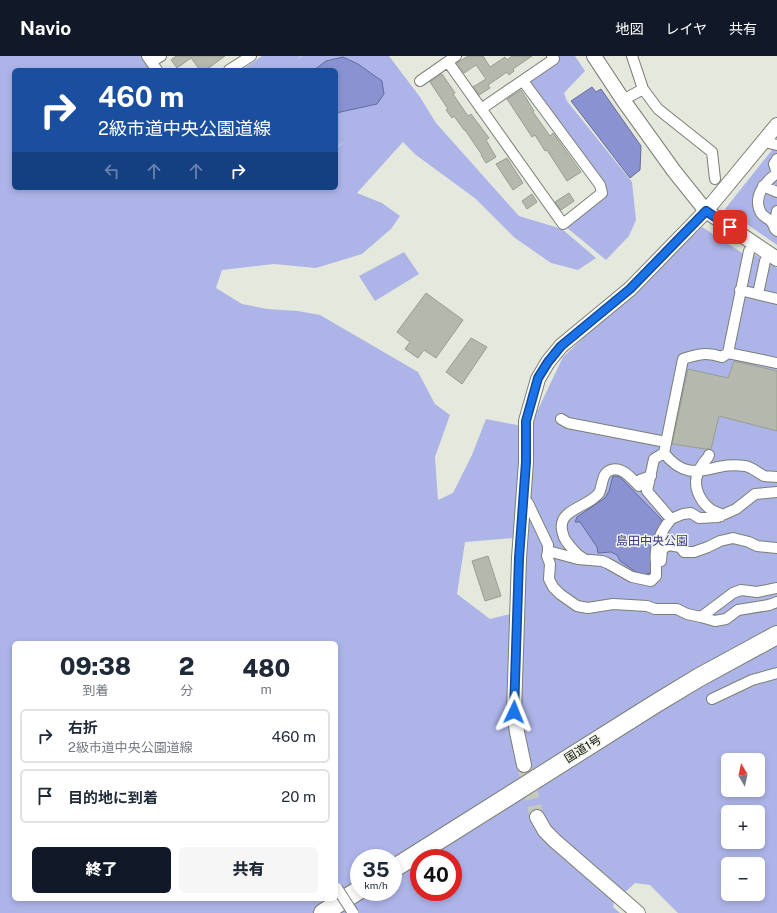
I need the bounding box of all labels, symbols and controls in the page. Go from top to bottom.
text: Navio [20,17,71,39]
text: 地図 [615,21,643,37]
text: レイヤ [665,21,707,37]
text: 共有 [729,21,757,37]
text: 460 m [98,80,184,113]
icon: right [32,84,84,136]
text: 2級市道中央公園道線 [98,118,271,139]
icon: left [101,160,123,182]
icon: ahead [143,160,165,182]
icon: ahead [185,160,207,182]
icon: right [227,160,249,182]
pin [713,210,747,244]
icon: arrive [719,216,741,238]
park label: 島田中央公園 [616,534,688,548]
text: 09:38 [60,652,131,680]
text: 2 [179,652,195,680]
text: 480 [242,654,290,682]
text: m [261,682,272,697]
text: 到着 [82,683,108,698]
text: 分 [180,683,193,698]
position arrow [493,691,535,733]
text: 右折 [68,719,98,736]
icon: right [34,725,56,747]
text: 460 m [272,728,316,745]
street label: 国道1号 [562,732,604,766]
text: 2級市道中央公園道線 [68,740,193,755]
north arrow [721,753,765,797]
map controls [721,753,765,901]
icon: arrive [34,785,56,807]
text: 20 m [281,788,316,805]
text: 目的地に到着 [68,789,158,806]
button: + [721,805,765,849]
button: 終了 [32,847,171,893]
button: 共有 [179,847,318,893]
speed limit sign: 40 [410,849,462,901]
button: − [721,857,765,901]
text: 35 [363,858,389,882]
text: km/h [364,879,388,891]

